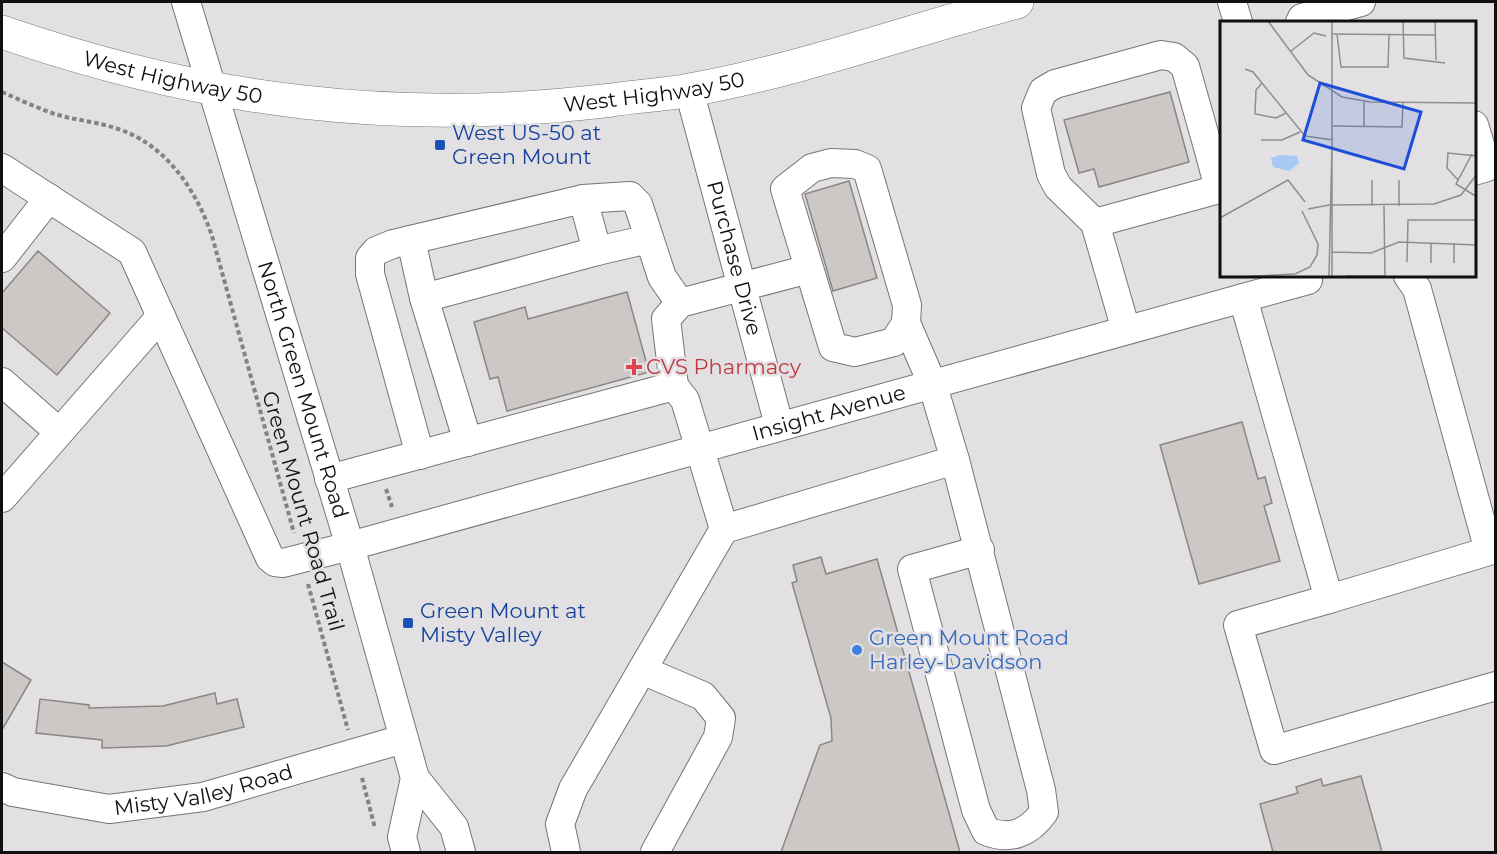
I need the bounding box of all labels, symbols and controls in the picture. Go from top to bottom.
inset map [1220,21,1476,278]
street label: West Highway 50 [80,45,264,109]
street label: West Highway 50 [562,66,747,117]
place label: West US-50 at Green Mount [452,120,601,169]
marker: West US-50 at Green Mount [433,138,447,152]
street label: Purchase Drive [702,178,767,338]
street label: North Green Mount Road [253,258,354,521]
place label: CVS Pharmacy [646,354,802,379]
marker: CVS Pharmacy [627,360,641,374]
street label: Insight Avenue [749,379,908,446]
street label: Green Mount Road Trail [257,388,350,634]
place label: Green Mount at Misty Valley [420,598,586,647]
marker: Green Mount at Misty Valley [401,616,415,630]
place label: Green Mount Road Harley-Davidson [869,625,1069,674]
marker: Green Mount Road Harley-Davidson [850,643,864,657]
street label: Misty Valley Road [113,759,295,820]

